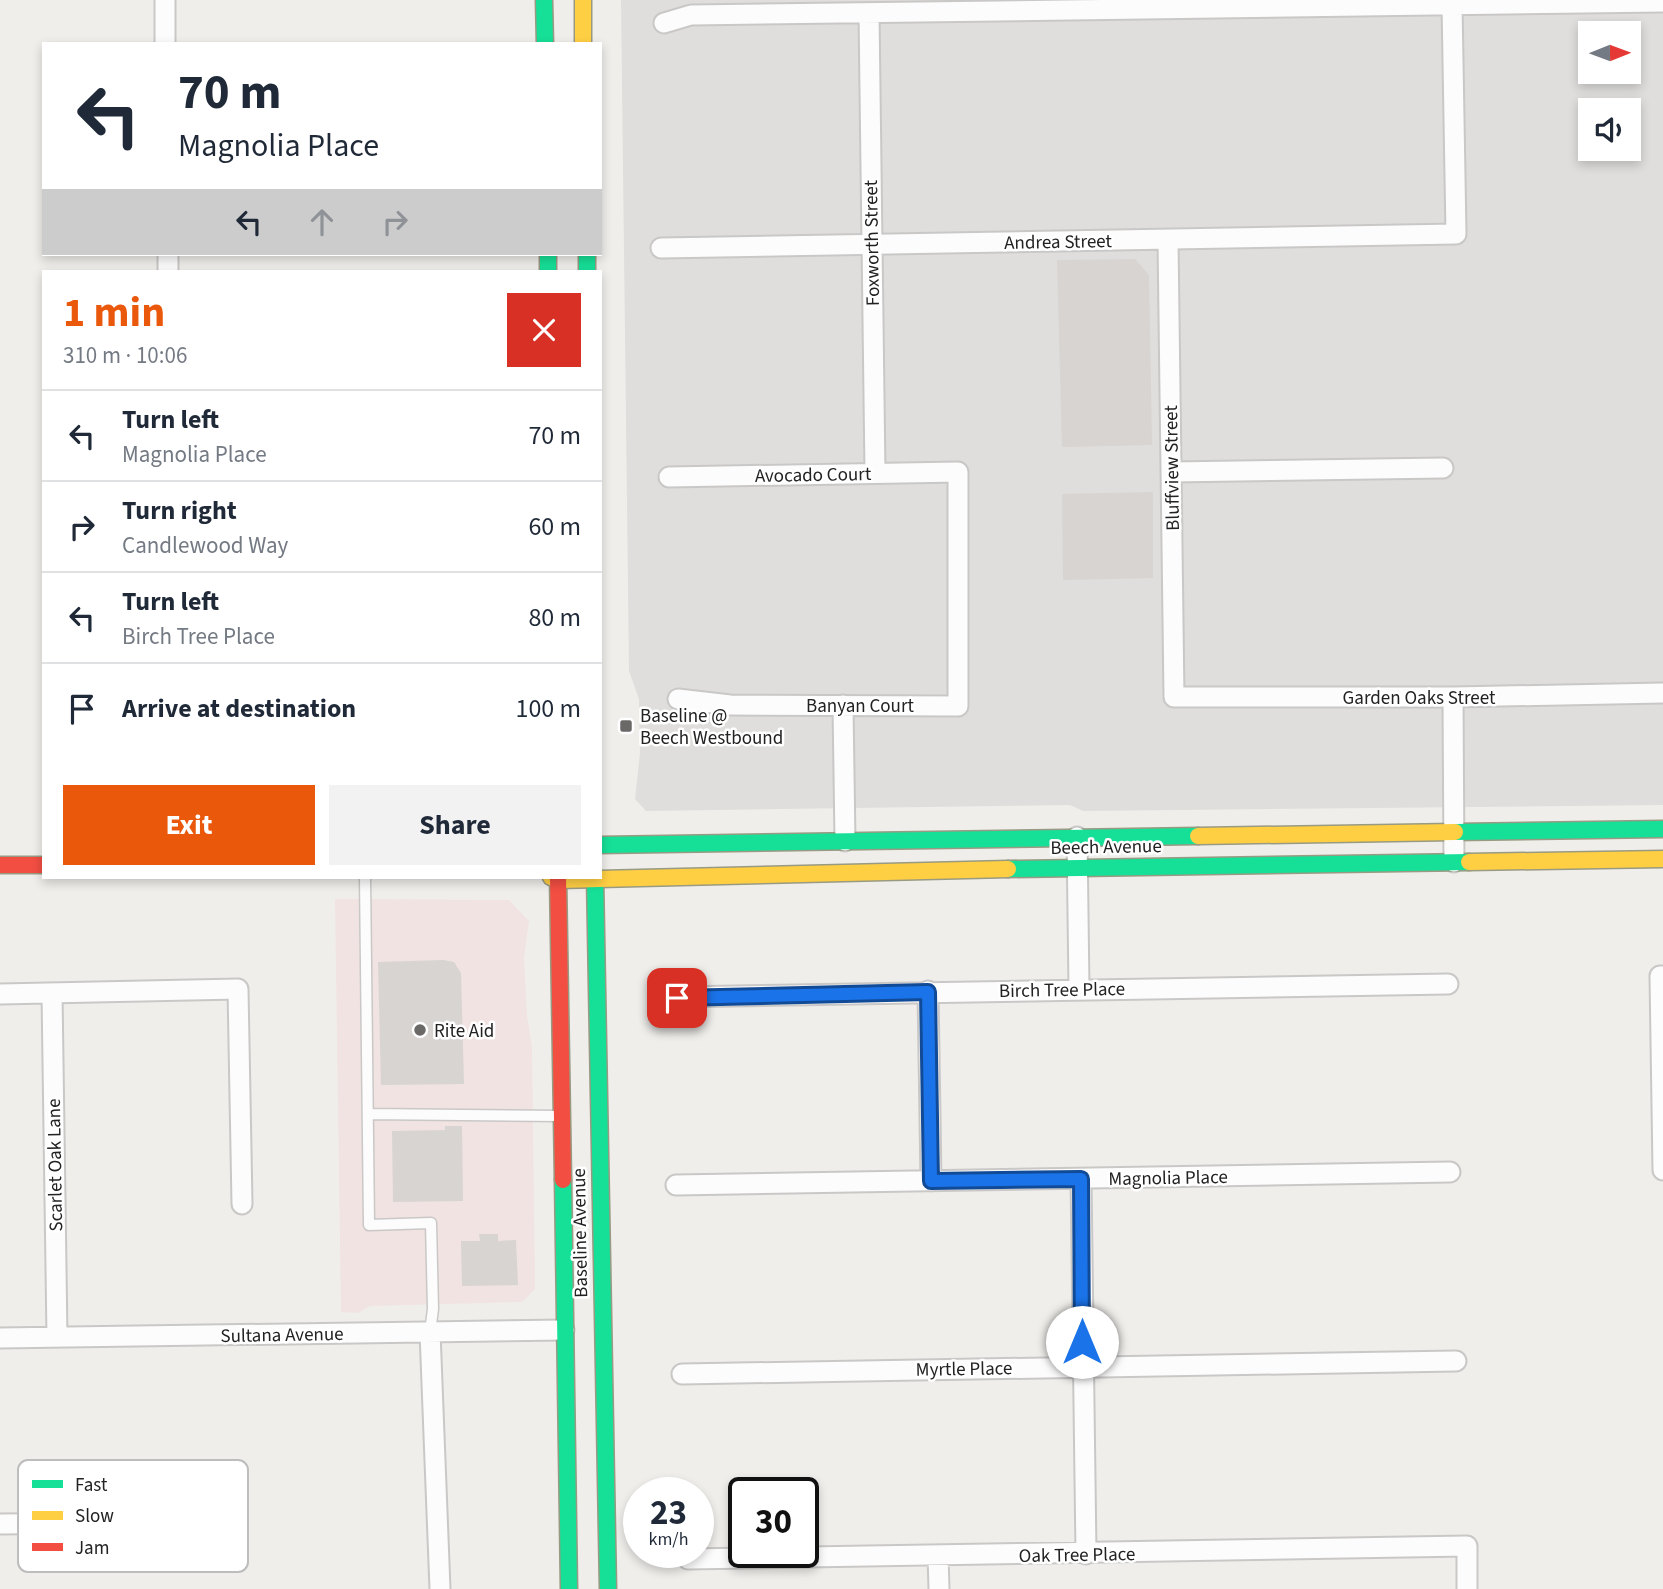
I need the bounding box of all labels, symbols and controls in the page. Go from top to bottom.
north arrow [1578,21,1642,84]
map controls [1578,21,1641,161]
text: 70 m [178,58,282,128]
icon: left [63,70,154,161]
button: sound [1578,98,1641,161]
text: Magnolia Place [178,123,379,169]
street label: Foxworth Street [858,179,887,306]
icon: left [230,203,268,241]
icon: ahead [303,203,341,241]
icon: right [376,203,414,241]
street label: Andrea Street [1004,228,1113,257]
text: 1 min [63,283,165,343]
button: close [507,293,581,367]
text: 310 m · 10:06 [63,339,187,372]
text: Turn left [122,401,219,438]
street label: Bluffview Street [1158,404,1187,531]
icon: left [63,417,101,455]
text: 70 m [528,417,581,454]
text: Magnolia Place [122,438,267,471]
street label: Avocado Court [755,461,872,490]
text: Turn right [122,492,237,529]
icon: right [63,508,101,546]
text: 60 m [528,508,581,545]
text: Candlewood Way [122,529,288,562]
text: Turn left [122,583,219,620]
icon: left [63,599,101,637]
text: 80 m [528,599,581,636]
text: Birch Tree Place [122,620,275,653]
street label: Garden Oaks Street [1343,685,1496,712]
icon: arrive [63,690,101,728]
text: Arrive at destination [122,690,356,727]
text: 100 m [515,690,581,727]
street label: Banyan Court [806,693,915,720]
place label: Baseline @ Beech Westbound [640,703,783,752]
marker: Baseline @ Beech Westbound [618,718,634,734]
button: Exit [63,785,315,865]
button: Share [329,785,581,865]
street label: Beech Avenue [1050,833,1162,862]
pin [647,968,707,1028]
street label: Birch Tree Place [999,976,1125,1005]
icon: arrive [658,979,696,1017]
place label: Rite Aid [434,1018,494,1045]
marker: Rite Aid [412,1022,428,1038]
street label: Scarlet Oak Lane [41,1098,70,1232]
street label: Magnolia Place [1108,1164,1228,1193]
street label: Baseline Avenue [566,1168,595,1298]
position arrow [1045,1305,1119,1379]
street label: Sultana Avenue [220,1321,344,1350]
street label: Myrtle Place [915,1355,1013,1384]
legend [18,1460,248,1572]
text: Fast [75,1472,108,1499]
speed limit sign: 30 [728,1477,819,1568]
text: 23 [650,1488,687,1538]
text: Slow [75,1503,114,1530]
text: km/h [649,1527,688,1552]
text: Jam [75,1535,109,1562]
street label: Oak Tree Place [1018,1541,1136,1570]

